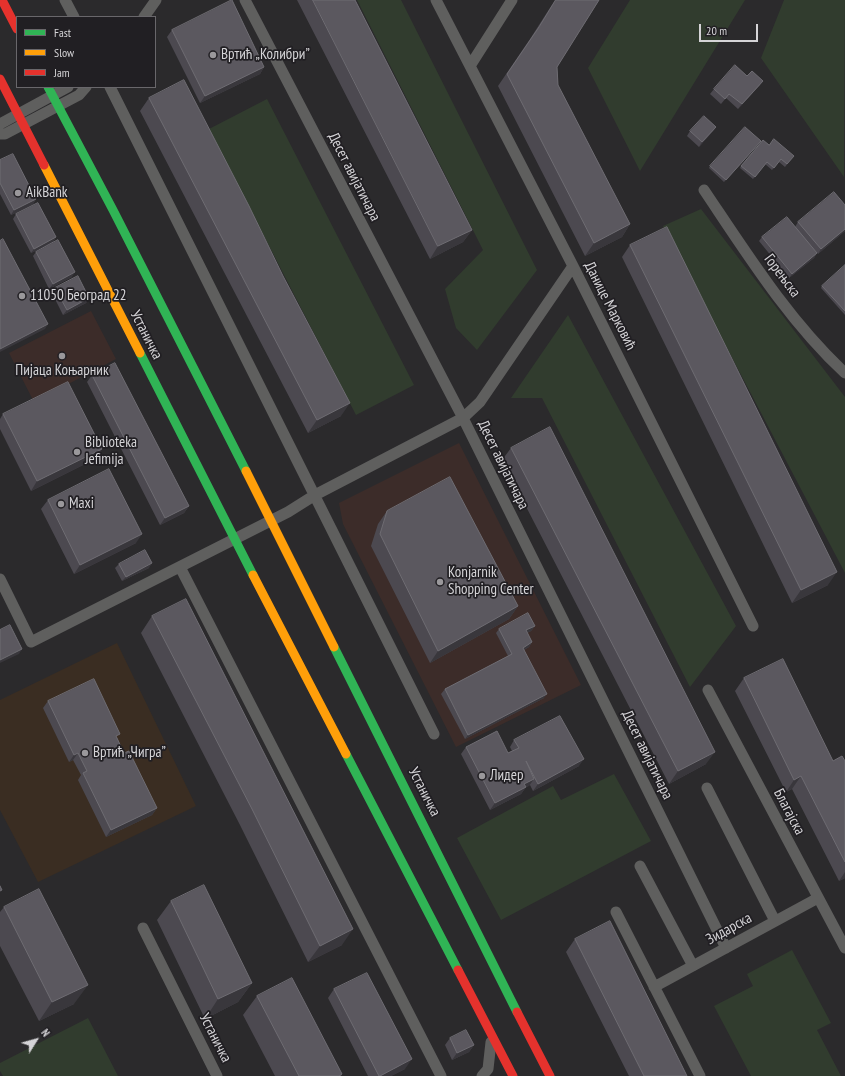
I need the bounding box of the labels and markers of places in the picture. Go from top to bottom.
place label: Вртић „Колибри” [221,46,310,64]
marker: Вртић „Колибри” [208,50,218,60]
place label: AikBank [26,184,68,202]
marker: AikBank [13,188,23,198]
place label: 11050 Београд 22 [30,287,126,305]
marker: 11050 Београд 22 [17,291,27,301]
marker: Пијаца Коњарник [57,351,67,361]
place label: Пијаца Коњарник [15,362,109,380]
place label: Biblioteka Jefimija [85,434,137,469]
marker: Biblioteka Jefimija [72,447,82,457]
place label: Maxi [69,495,94,513]
marker: Maxi [56,499,66,509]
place label: Konjarnik Shopping Center [448,564,534,599]
marker: Konjarnik Shopping Center [435,577,445,587]
place label: Вртић „Чигра” [93,744,166,762]
marker: Вртић „Чигра” [80,748,90,758]
place label: Лидер [490,767,523,785]
marker: Лидер [477,771,487,781]

